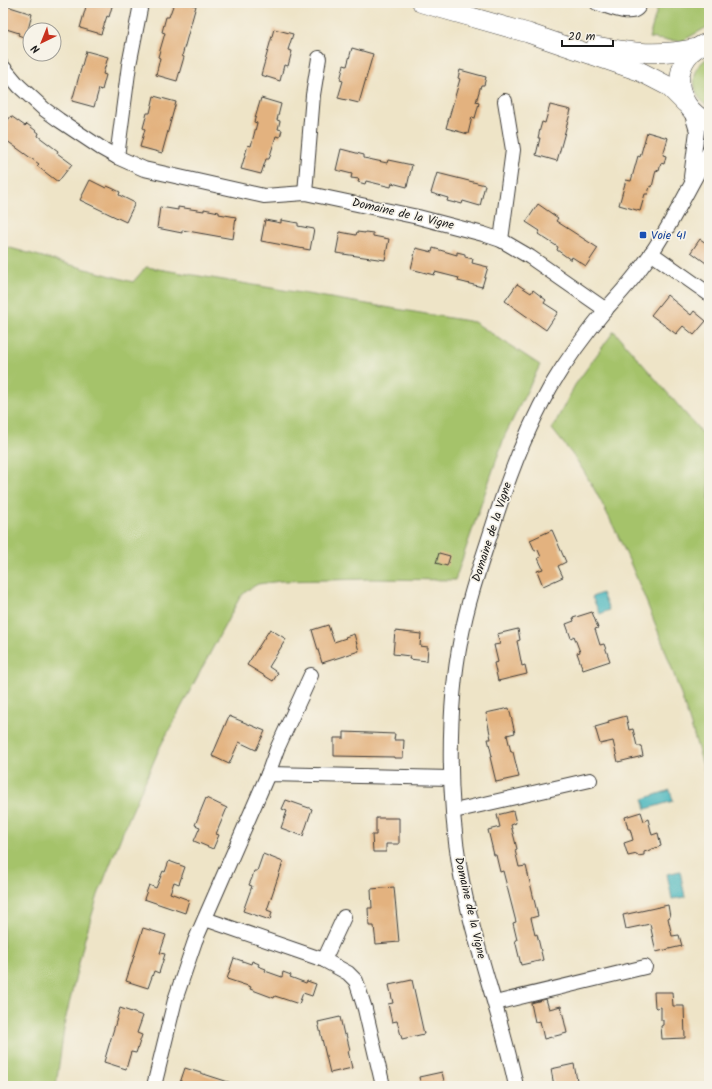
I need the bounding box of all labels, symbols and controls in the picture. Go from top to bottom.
north arrow [22,22,62,62]
scale bar [562,22,613,48]
text: 20 m [568,27,596,46]
text: N [27,40,45,58]
street label: Domaine de la Vigne [350,193,456,235]
place label: Voie 41 [651,226,687,245]
marker: Voie 41 [638,230,648,240]
street label: Domaine de la Vigne [467,479,517,584]
street label: Domaine de la Vigne [449,855,491,961]

